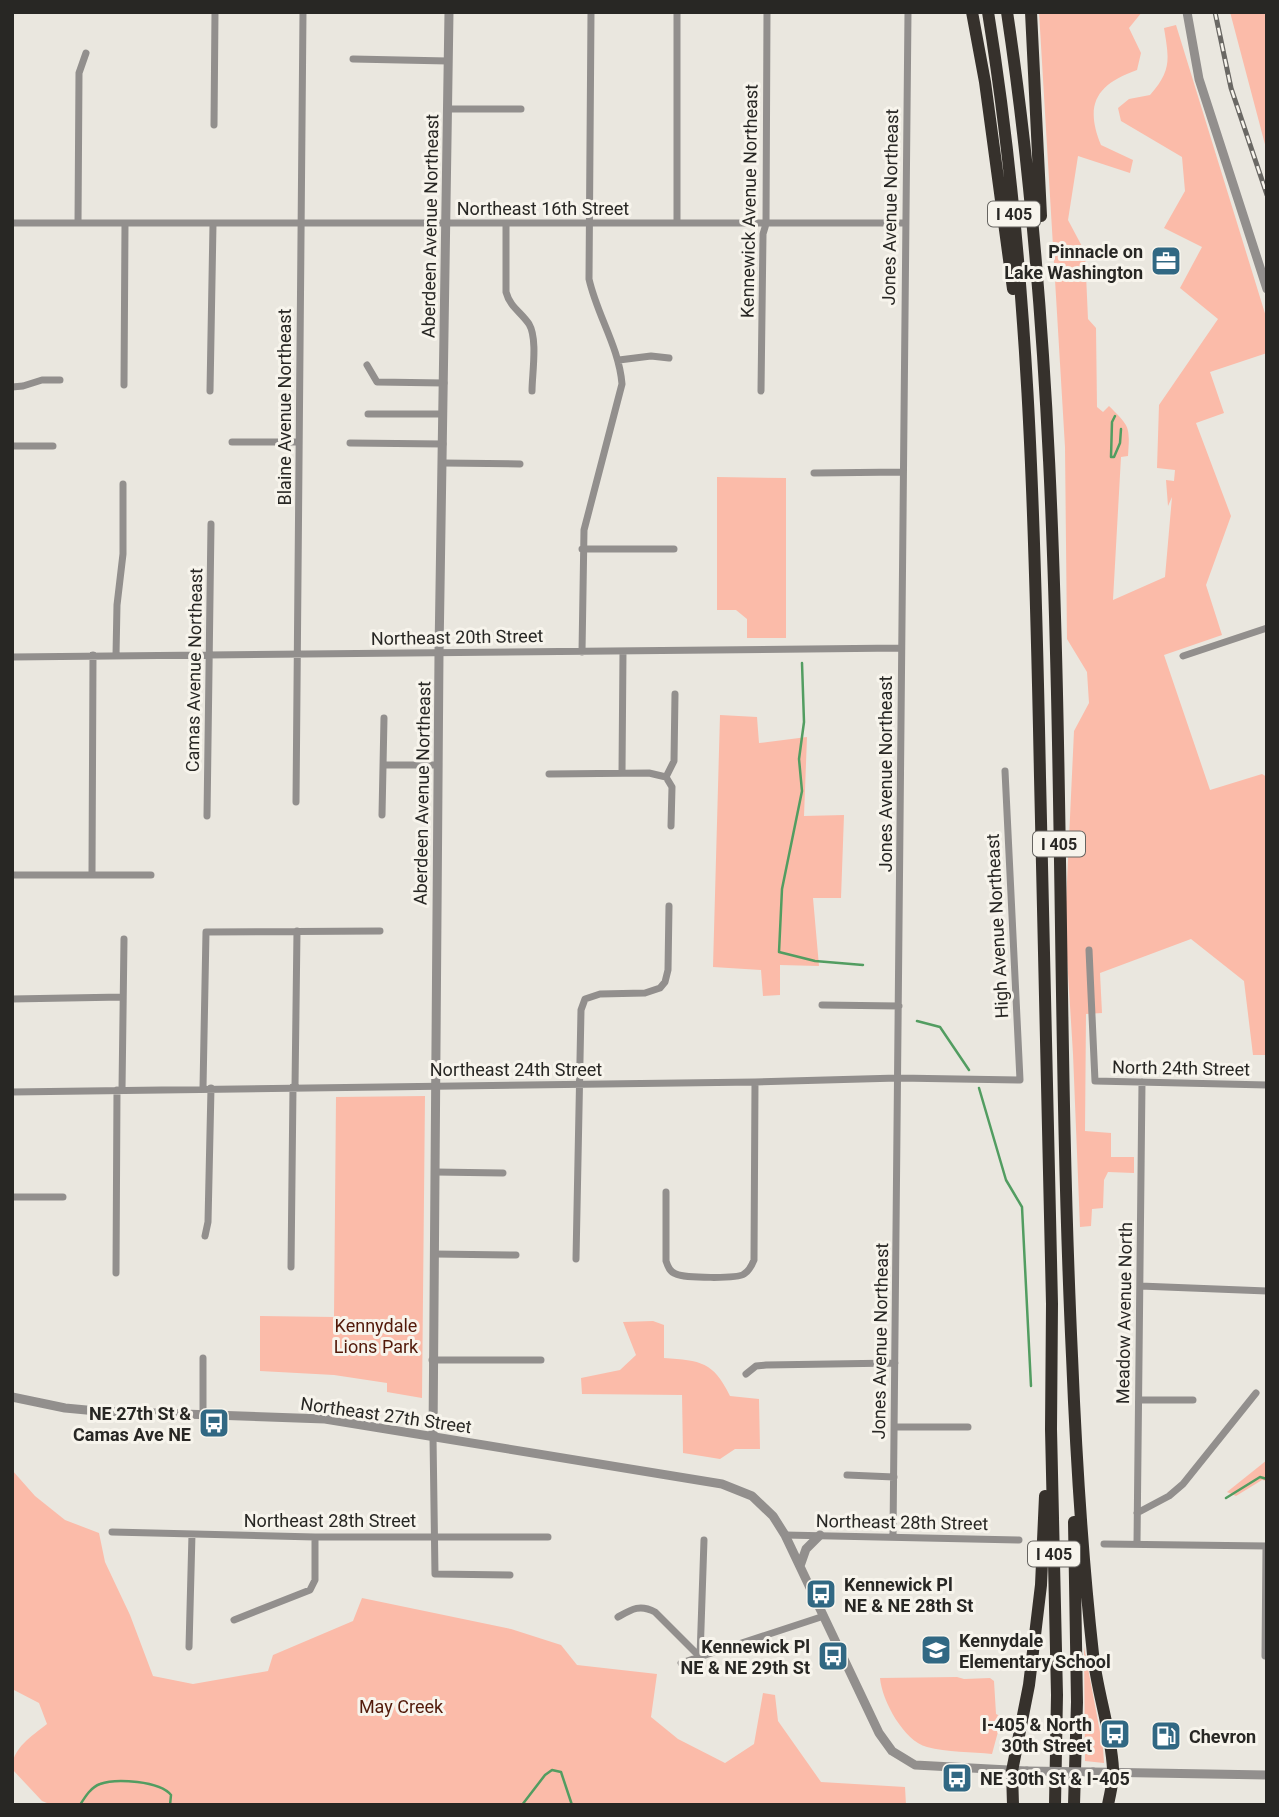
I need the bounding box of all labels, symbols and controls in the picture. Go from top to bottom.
street label: Kennewick Avenue Northeast [736,84,762,318]
street label: Jones Avenue Northeast [878,108,902,306]
street label: Aberdeen Avenue Northeast [418,114,442,338]
street label: Northeast 16th Street [457,198,629,219]
road number: I 405 [988,202,1040,227]
place label: Pinnacle on Lake Washington [1004,241,1143,283]
office icon: Pinnacle on Lake Washington [1149,244,1183,278]
street label: Blaine Avenue Northeast [274,308,295,506]
street label: Camas Avenue Northeast [182,568,206,772]
street label: Northeast 20th Street [371,625,543,649]
street label: Jones Avenue Northeast [875,676,896,872]
street label: Aberdeen Avenue Northeast [410,681,434,905]
road number: I 405 [1033,832,1085,856]
street label: High Avenue Northeast [982,833,1012,1019]
street label: North 24th Street [1112,1056,1250,1080]
street label: Northeast 24th Street [430,1059,602,1080]
street label: Meadow Avenue North [1112,1222,1136,1404]
street label: Jones Avenue Northeast [868,1242,892,1440]
park label: Kennydale Lions Park [334,1315,419,1357]
street label: Northeast 27th Street [299,1393,473,1437]
place label: NE 27th St & Camas Ave NE [73,1403,191,1445]
bus stop icon: NE 27th St & Camas Ave NE [197,1406,231,1440]
street label: Northeast 28th Street [244,1510,416,1531]
street label: Northeast 28th Street [816,1510,988,1534]
road number: I 405 [1028,1542,1080,1566]
place label: Kennewick Pl NE & NE 28th St [844,1574,973,1616]
bus stop icon: Kennewick Pl NE & NE 28th St [804,1577,838,1611]
place label: Kennydale Elementary School [959,1630,1111,1672]
school or university icon: Kennydale Elementary School [919,1633,953,1667]
place label: Kennewick Pl NE & NE 29th St [681,1636,810,1678]
bus stop icon: Kennewick Pl NE & NE 29th St [816,1639,850,1673]
park label: May Creek [359,1696,444,1717]
place label: I-405 & North 30th Street [982,1714,1092,1756]
bus stop icon: I-405 & North 30th Street [1098,1717,1132,1751]
fuel station icon: Chevron [1149,1719,1183,1753]
place label: Chevron [1189,1726,1256,1747]
bus stop icon: NE 30th St & I-405 [940,1761,974,1795]
place label: NE 30th St & I-405 [980,1768,1130,1789]

